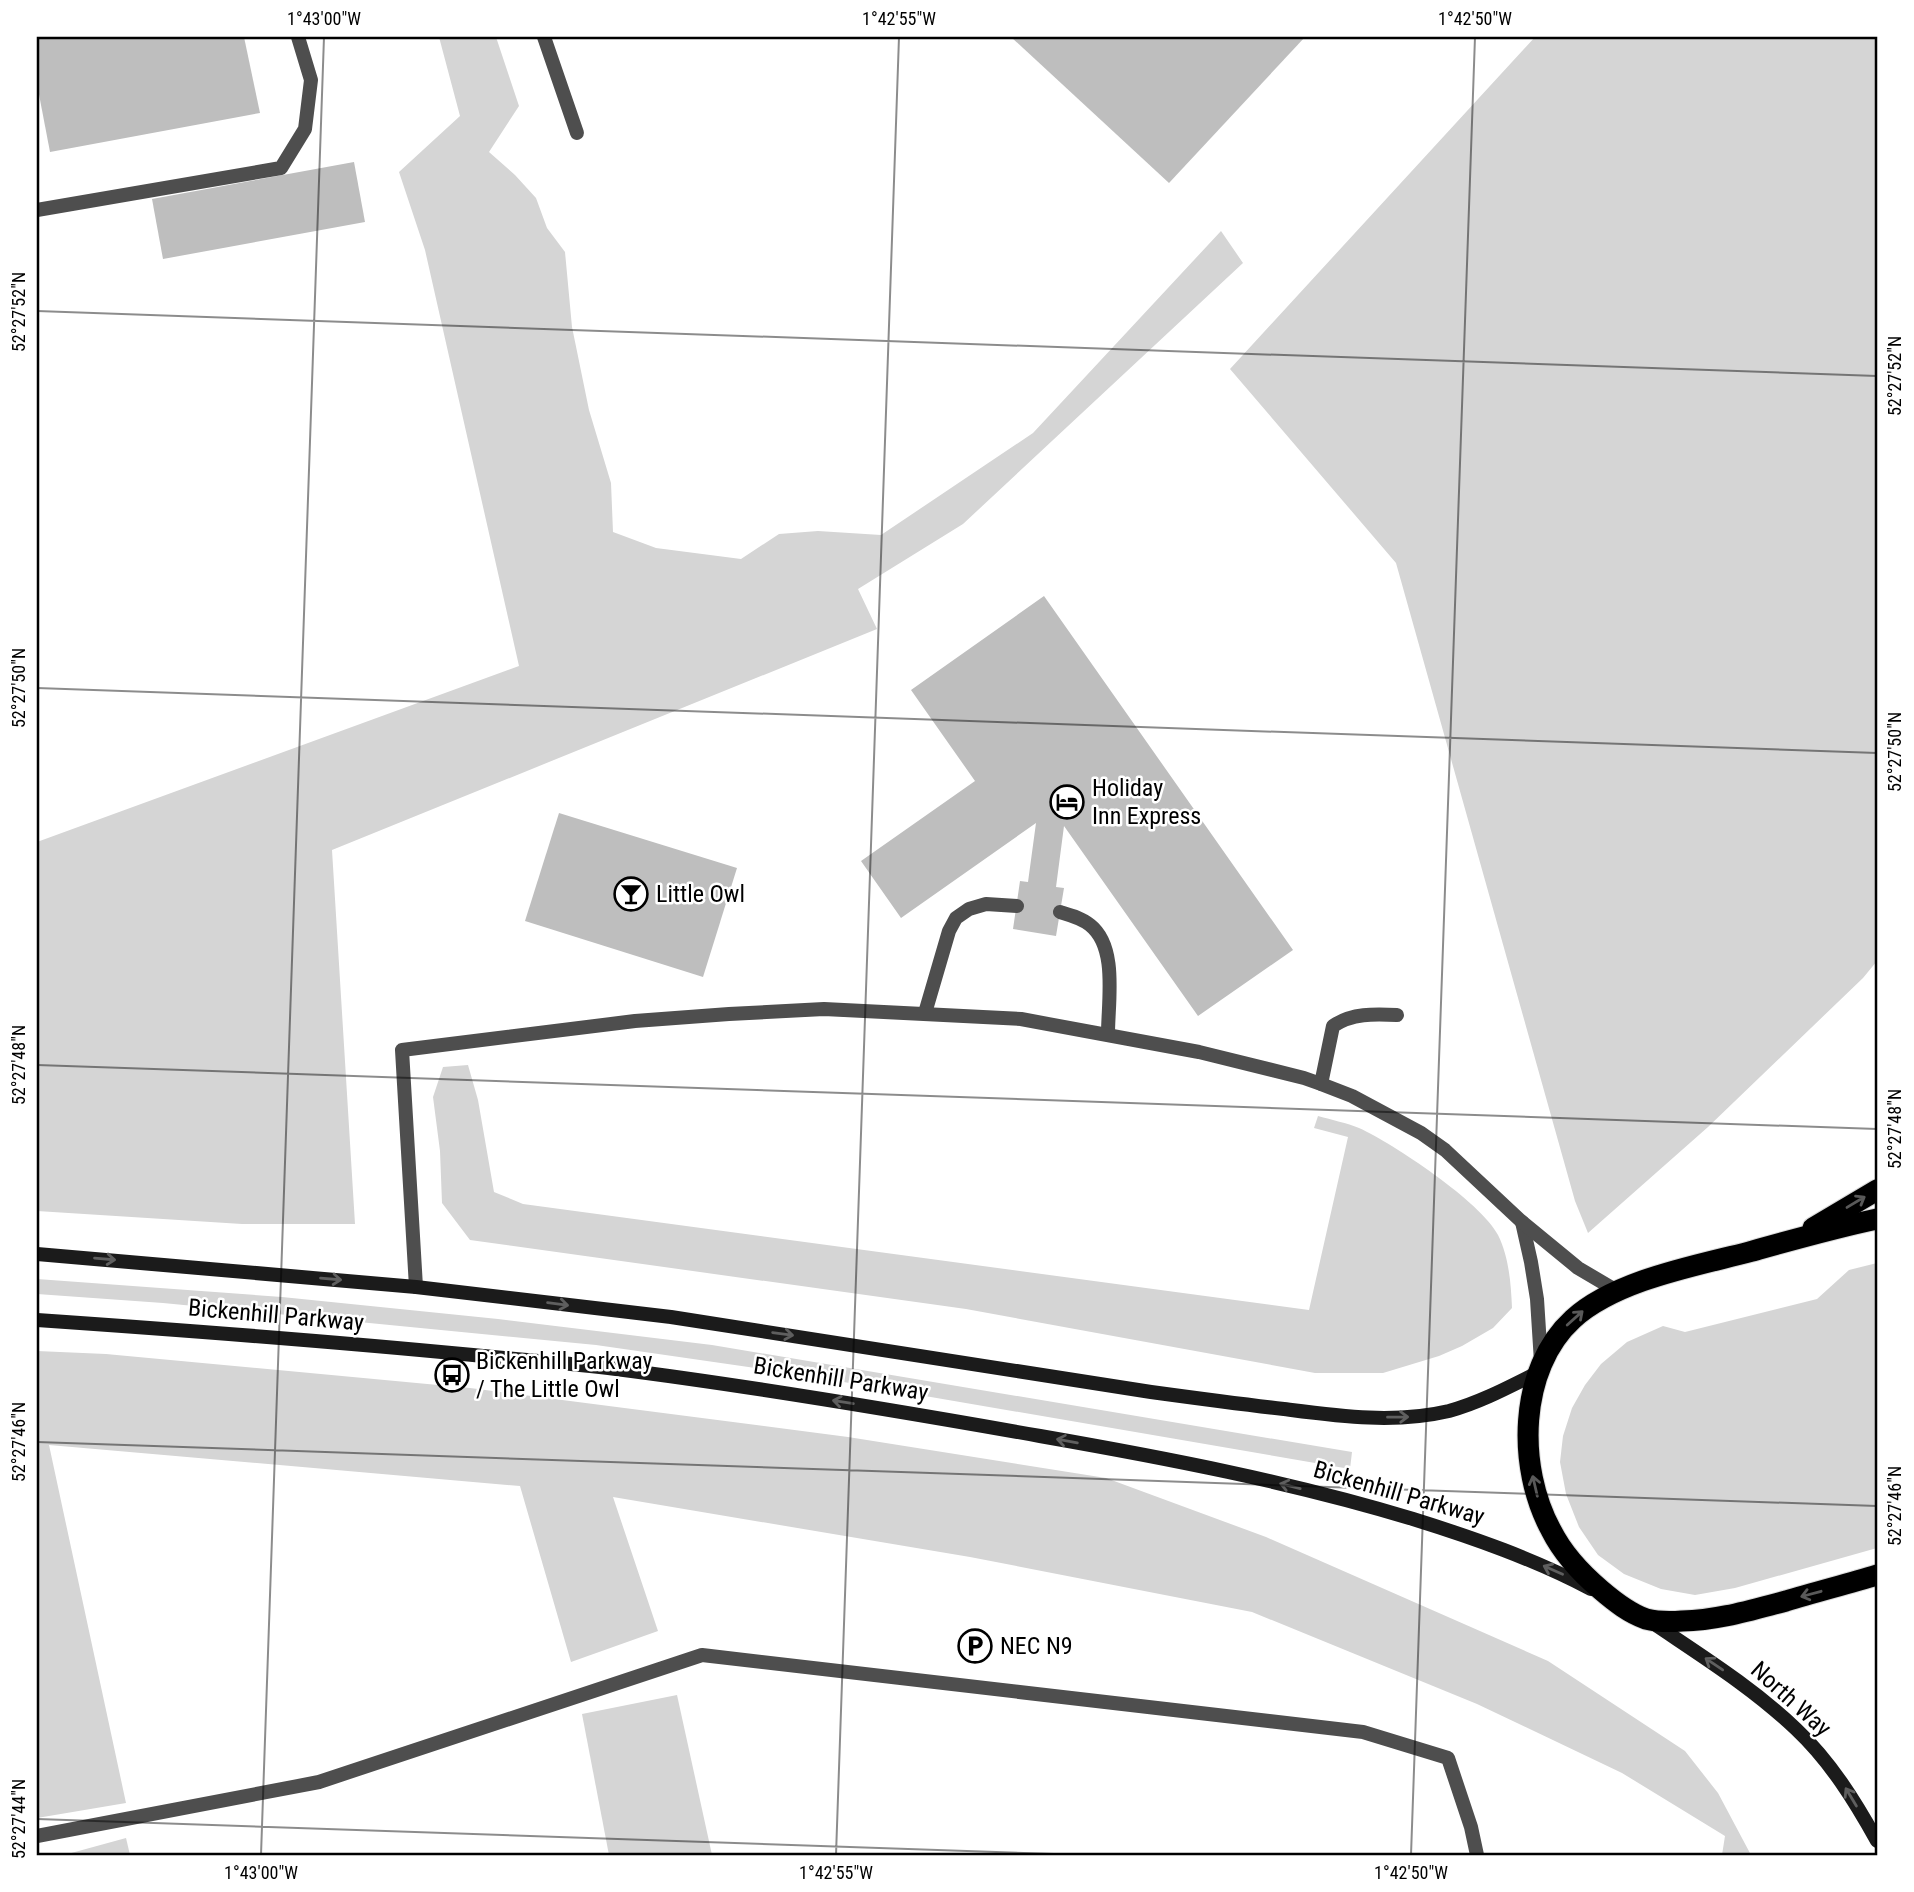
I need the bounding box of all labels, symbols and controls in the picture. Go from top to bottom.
text: 1°43'00"W [287,8,361,29]
text: 1°42'55"W [862,8,936,29]
text: 1°42'50"W [1438,8,1512,29]
text: 52°27'52"N [8,272,29,352]
text: 52°27'52"N [1884,336,1905,416]
text: 52°27'50"N [8,648,29,728]
text: 52°27'50"N [1884,712,1905,792]
place label: Holiday Inn Express [1092,774,1201,830]
hotel icon: Holiday Inn Express [1048,783,1086,821]
bar icon: Little Owl [612,875,650,913]
place label: Little Owl [656,880,745,908]
text: 52°27'48"N [8,1025,29,1105]
text: 52°27'48"N [1884,1089,1905,1169]
one-way arrow [1846,1195,1866,1209]
one-way arrow [93,1253,116,1266]
one-way arrow [320,1273,342,1286]
street label: Bickenhill Parkway [187,1293,365,1337]
one-way arrow [546,1297,568,1310]
one-way arrow [1566,1310,1584,1326]
one-way arrow [771,1328,794,1341]
place label: Bickenhill Parkway / The Little Owl [476,1347,652,1403]
street label: Bickenhill Parkway [752,1351,930,1407]
bus stop icon: Bickenhill Parkway / The Little Owl [433,1356,471,1394]
one-way arrow [832,1395,855,1408]
text: 52°27'46"N [8,1402,29,1482]
one-way arrow [1387,1411,1410,1424]
one-way arrow [1056,1433,1079,1447]
street label: Bickenhill Parkway [1310,1455,1488,1531]
text: 52°27'46"N [1884,1466,1905,1546]
one-way arrow [1528,1476,1541,1498]
one-way arrow [1279,1479,1302,1492]
one-way arrow [1542,1563,1564,1576]
one-way arrow [1801,1588,1823,1601]
parking icon: NEC N9 [956,1627,994,1665]
place label: NEC N9 [1000,1632,1073,1660]
street label: North Way [1745,1656,1837,1742]
one-way arrow [1705,1657,1724,1671]
text: 52°27'44"N [8,1779,29,1859]
one-way arrow [1844,1788,1858,1808]
text: 1°43'00"W [224,1862,298,1883]
text: 1°42'55"W [799,1862,873,1883]
text: 1°42'50"W [1374,1862,1448,1883]

